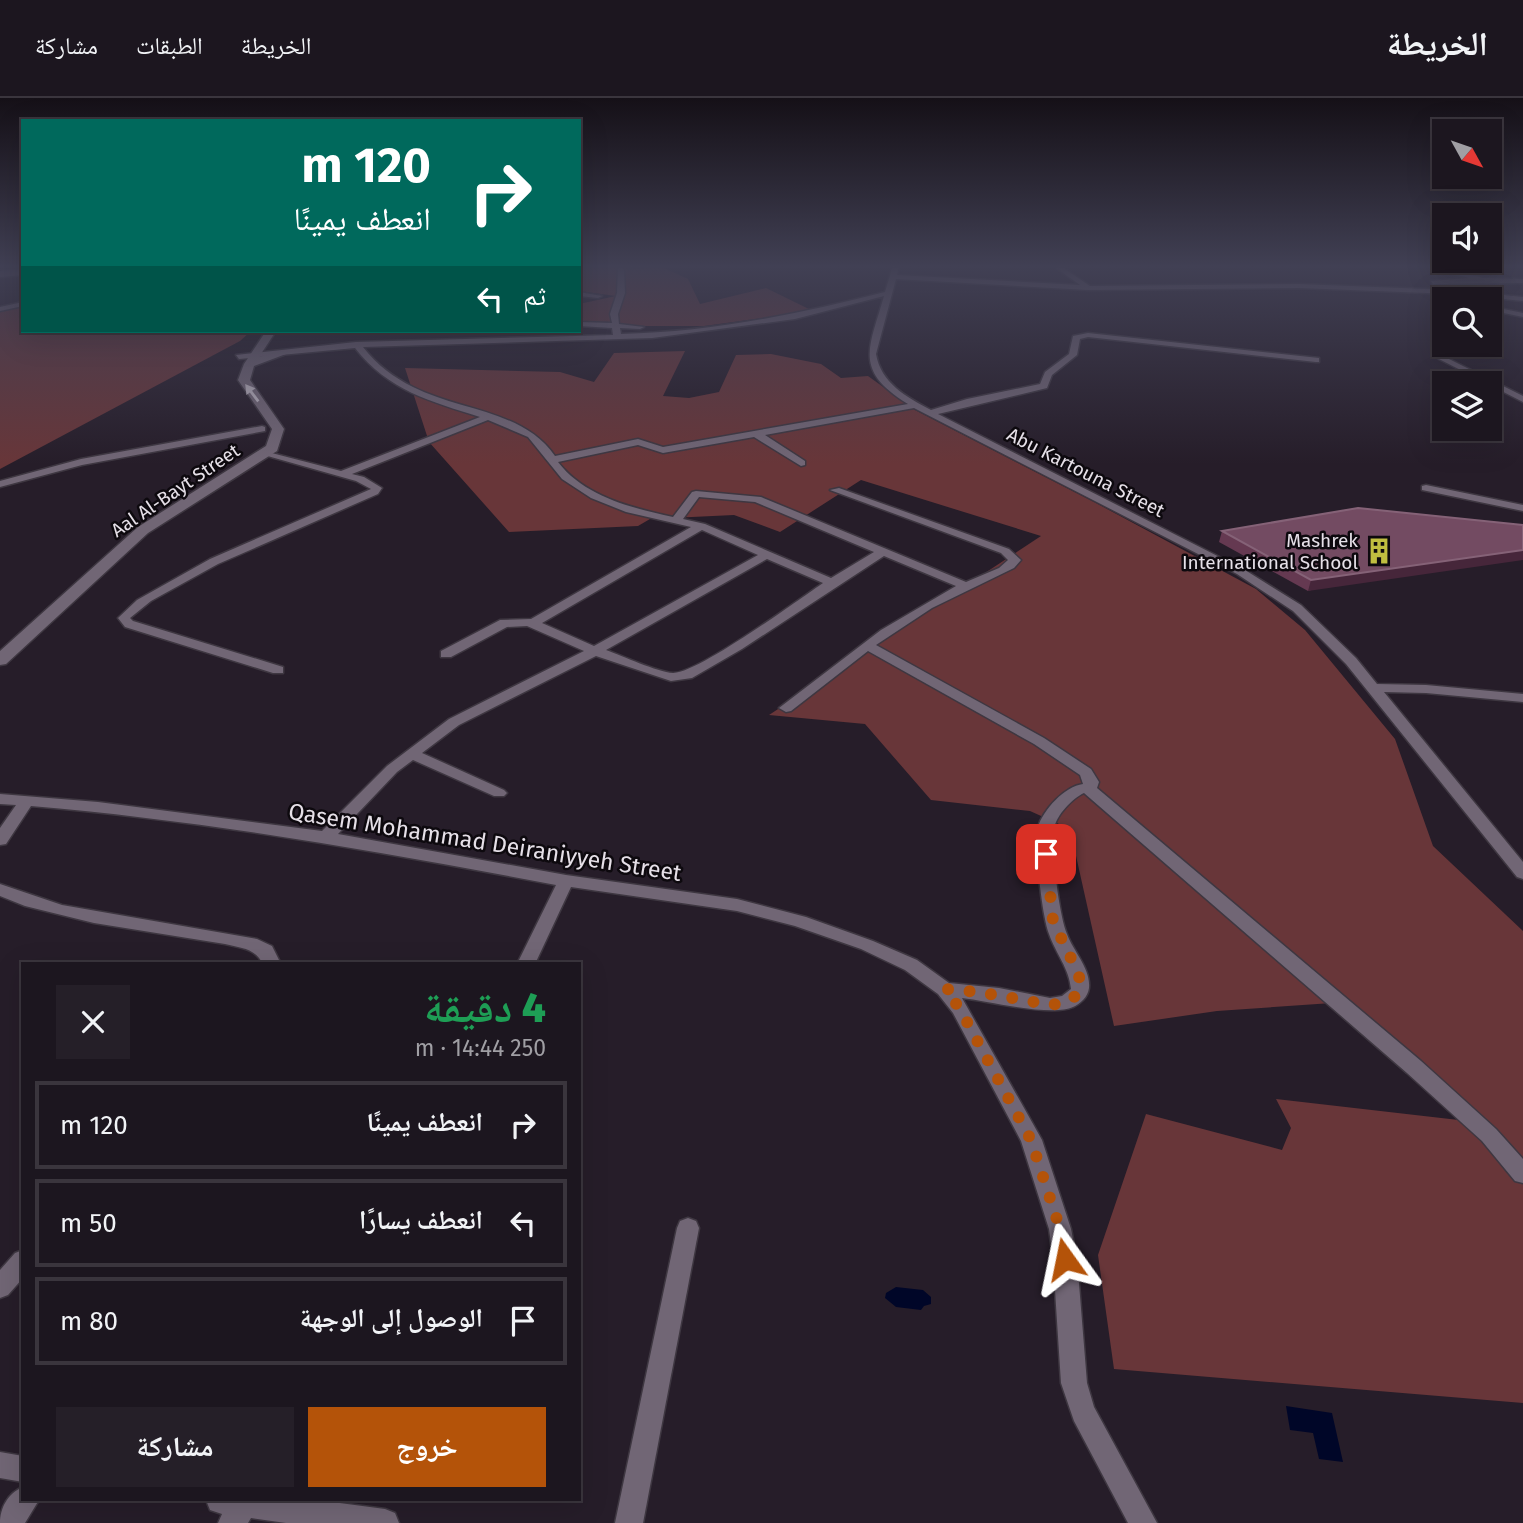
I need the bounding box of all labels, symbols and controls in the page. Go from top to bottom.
text: الخريطة [1387,24,1488,64]
text: مشاركة [35,32,98,60]
text: الطبقات [136,32,203,60]
text: الخريطة [241,32,311,60]
north arrow [1432,119,1502,189]
map controls [1432,119,1502,441]
text: 120 m [301,136,431,195]
icon: right [455,147,546,238]
text: انعطف يمينًا [293,200,431,238]
button: sound [1432,203,1502,273]
icon: left [471,280,509,318]
text: ثم [523,281,546,312]
button: search [1432,287,1502,357]
button: layers [1432,371,1502,441]
one-way arrow [245,383,259,402]
street label: Abu Kartouna Street [1003,423,1169,522]
street label: Aal Al-Bayt Street [107,439,244,542]
place label: Mashrek International School [1182,529,1358,574]
building icon: Mashrek International School [1364,536,1394,566]
street label: Qasem Mohammad Deiraniyyeh Street [286,797,684,887]
pin [1016,824,1076,884]
icon: arrive [1027,835,1065,873]
text: 4 دقيقة [424,983,546,1033]
button: close [56,985,130,1059]
text: 250 m · 14:44 [415,1034,546,1062]
icon: right [504,1106,542,1144]
text: انعطف يمينًا [367,1107,483,1138]
text: 120 m [60,1110,128,1141]
icon: left [504,1204,542,1242]
text: انعطف يسارًا [359,1205,483,1236]
text: 50 m [60,1208,117,1239]
position arrow [1028,1222,1102,1296]
icon: arrive [504,1302,542,1340]
text: الوصول إلى الوجهة [300,1303,483,1334]
text: 80 m [60,1306,118,1337]
button: مشاركة [56,1407,294,1487]
button: خروج [308,1407,546,1487]

